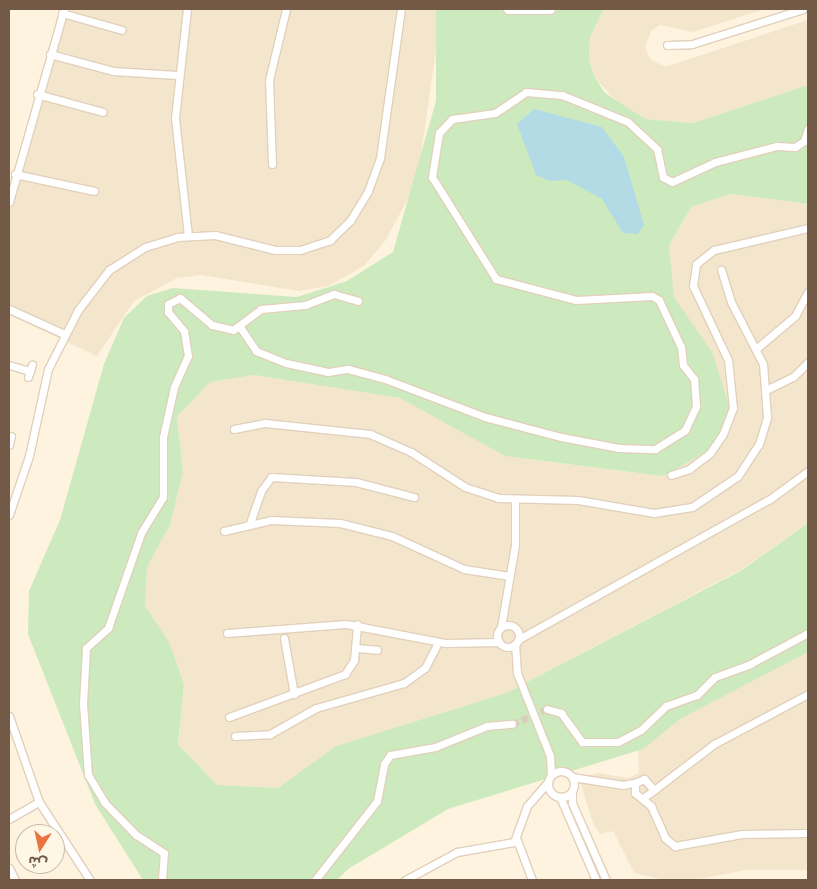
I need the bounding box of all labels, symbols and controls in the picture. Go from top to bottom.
north arrow [15,824,65,874]
text: ش [27,852,49,873]

